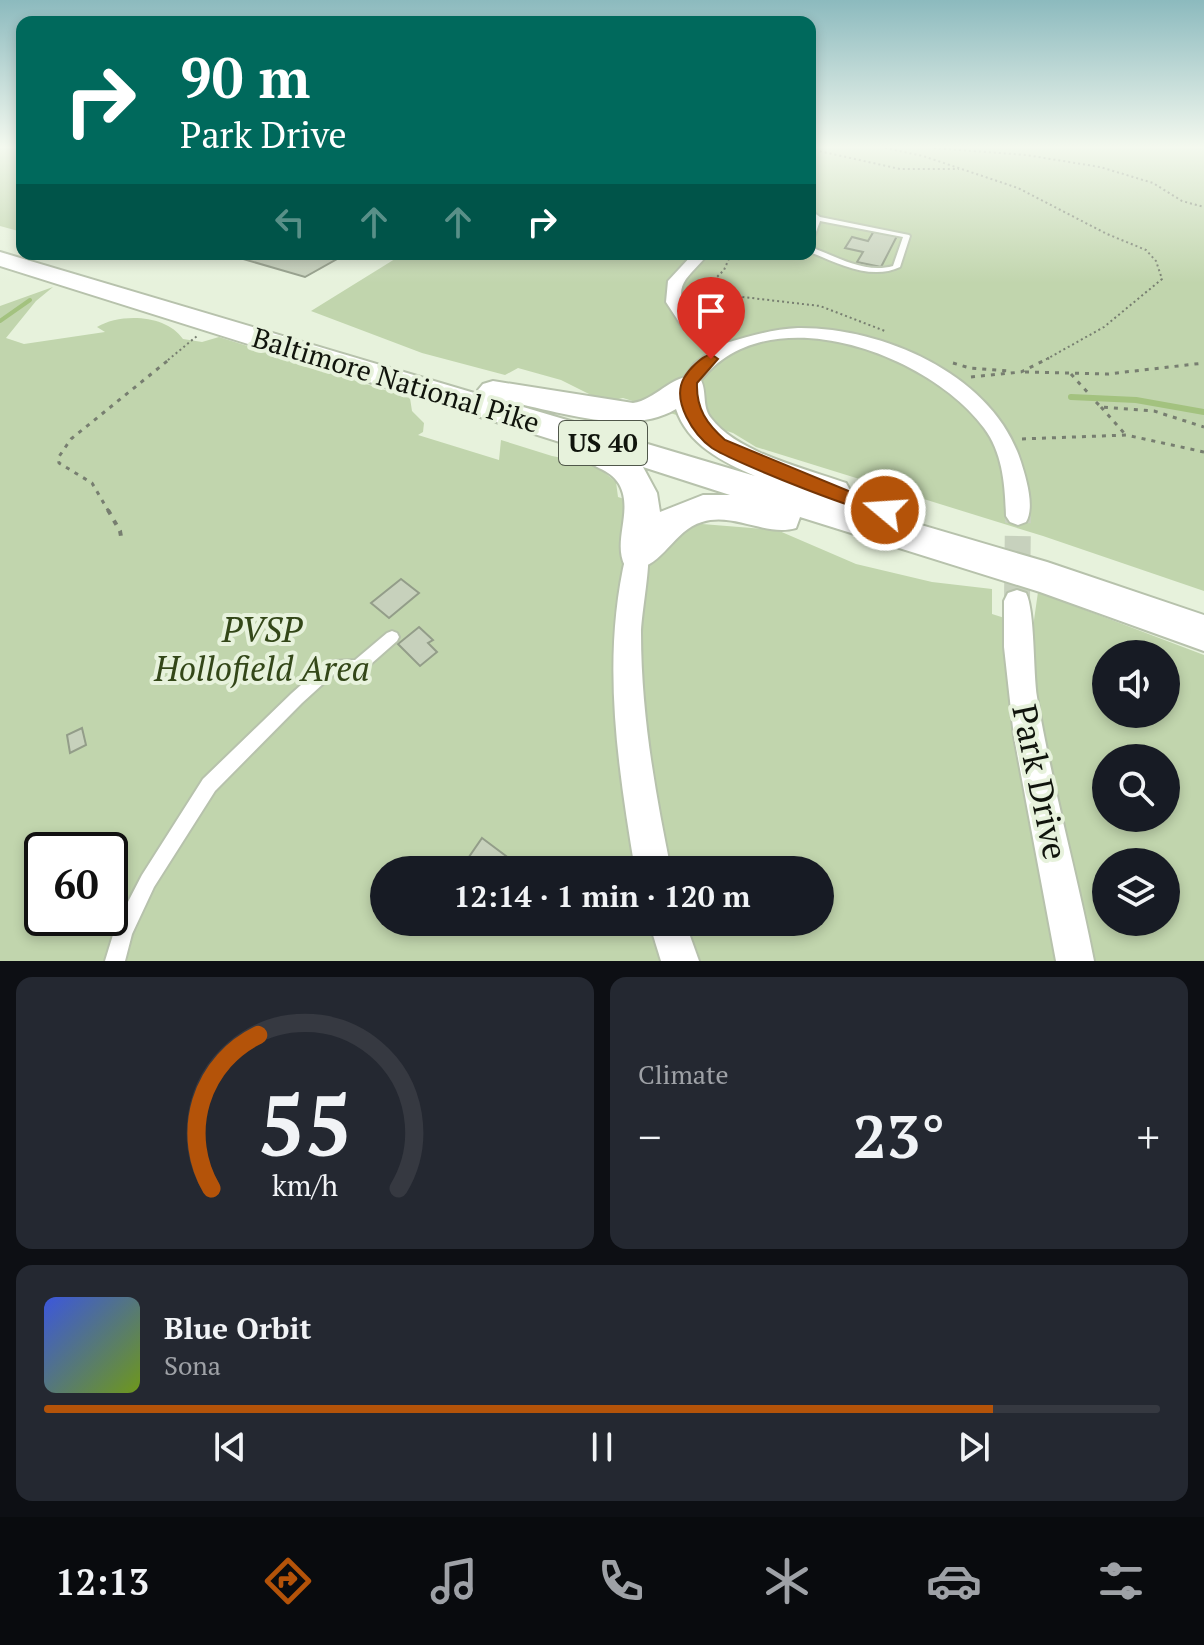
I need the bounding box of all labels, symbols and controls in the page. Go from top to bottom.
text: 90 m [180,40,310,114]
icon: right [48,48,152,152]
text: Park Drive [180,111,347,158]
icon: left [268,200,312,244]
icon: ahead [352,200,396,244]
icon: ahead [436,200,480,244]
icon: right [520,200,564,244]
pin [677,277,745,359]
icon: arrive [689,289,733,333]
street label: Baltimore National Pike [248,318,544,441]
road number: US 40 [559,421,647,465]
position arrow [843,468,927,552]
park label: PVSP Hollofield Area [153,607,370,691]
map controls [1092,640,1180,936]
button: sound [1092,640,1180,728]
street label: Park Drive [1002,700,1079,864]
button: search [1092,744,1180,832]
speed limit sign: 60 [24,832,128,936]
button: layers [1092,848,1180,936]
text: 12:14 · 1 min · 120 m [454,876,750,916]
text: Climate [638,1057,729,1091]
text: 55 [258,1069,352,1179]
text: 23° [853,1096,945,1175]
text: − [638,1107,661,1166]
text: + [1137,1107,1160,1166]
text: km/h [272,1166,338,1204]
text: Blue Orbit [164,1308,311,1348]
text: Sona [164,1348,221,1382]
icon: previous [208,1425,252,1469]
icon: pause [580,1425,624,1469]
icon: next [952,1425,996,1469]
icon: directions [260,1553,316,1609]
icon: music [426,1553,482,1609]
icon: phone [593,1553,649,1609]
icon: climate [759,1553,815,1609]
icon: car [926,1553,982,1609]
icon: filters [1093,1553,1149,1609]
text: 12:13 [55,1558,149,1605]

